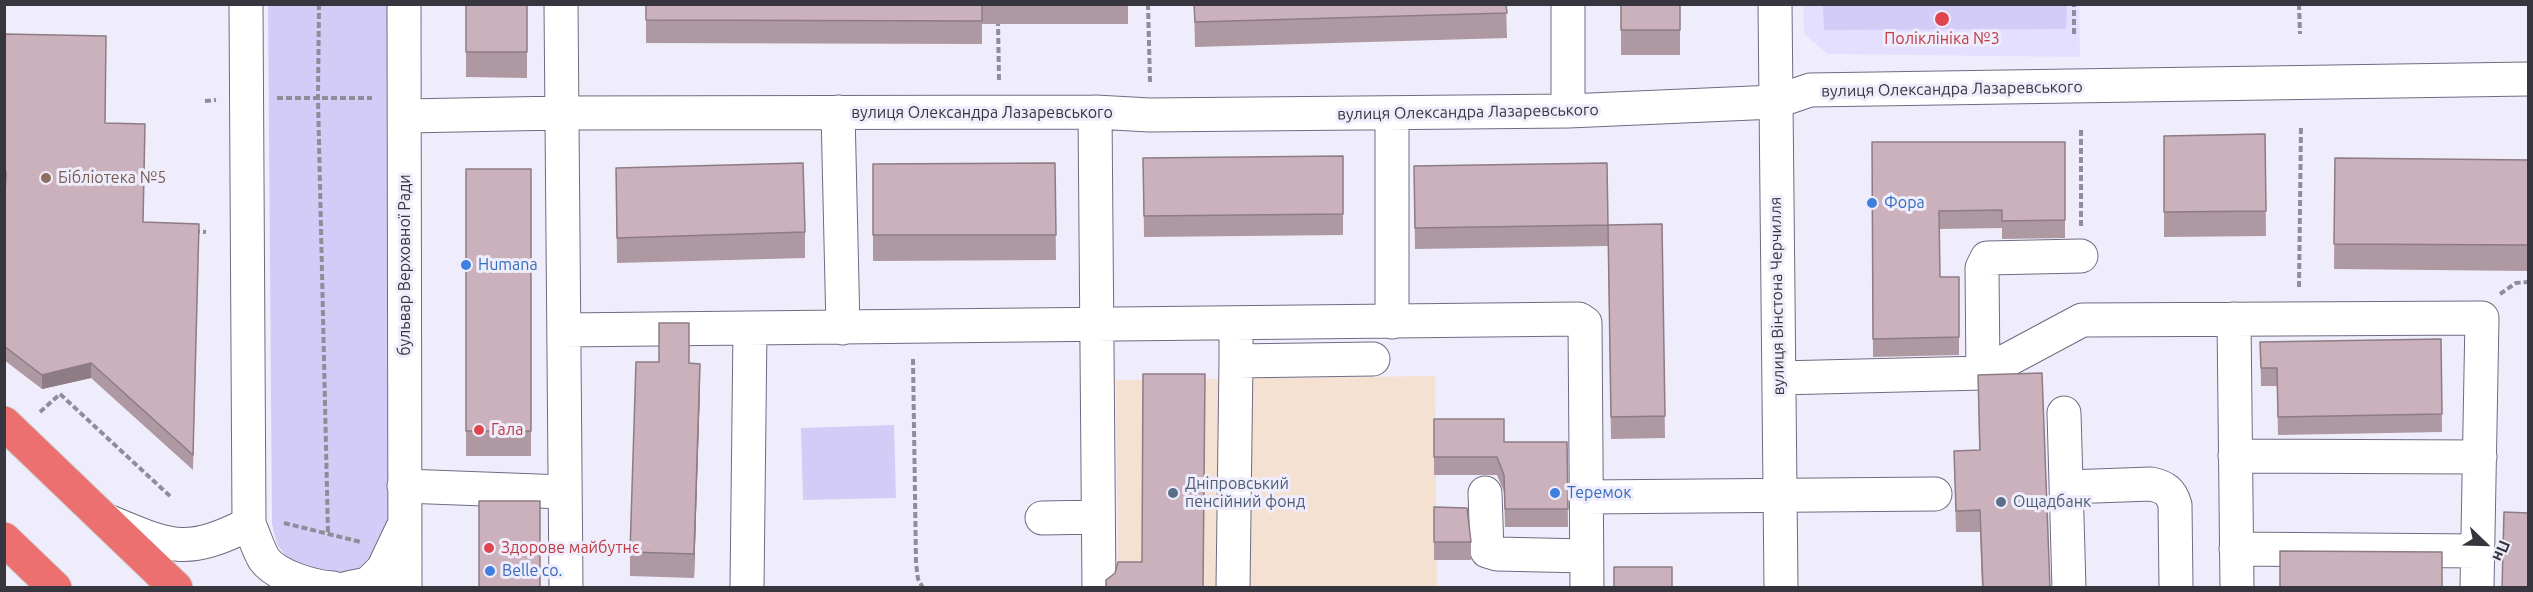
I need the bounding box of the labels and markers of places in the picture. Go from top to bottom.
marker: Поліклініка №3 [1933,10,1951,28]
place label: Поліклініка №3 [1884,29,2000,49]
place label: Бібліотека №5 [58,168,166,188]
marker: Бібліотека №5 [39,171,53,185]
place label: Фора [1884,193,1925,213]
marker: Фора [1865,196,1879,210]
place label: Humana [478,255,538,275]
marker: Humana [459,258,473,272]
place label: Гала [491,420,523,440]
marker: Гала [472,423,486,437]
place label: Дніпровський пенсійний фонд [1185,474,1305,512]
place label: Теремок [1567,483,1631,503]
marker: Дніпровський пенсійний фонд [1166,486,1180,500]
marker: Теремок [1548,486,1562,500]
place label: Ощадбанк [2013,492,2091,512]
marker: Ощадбанк [1994,495,2008,509]
place label: Здорове майбутнє [501,538,640,558]
marker: Здорове майбутнє [482,541,496,555]
place label: Belle co. [502,561,563,581]
marker: Belle co. [483,564,497,578]

